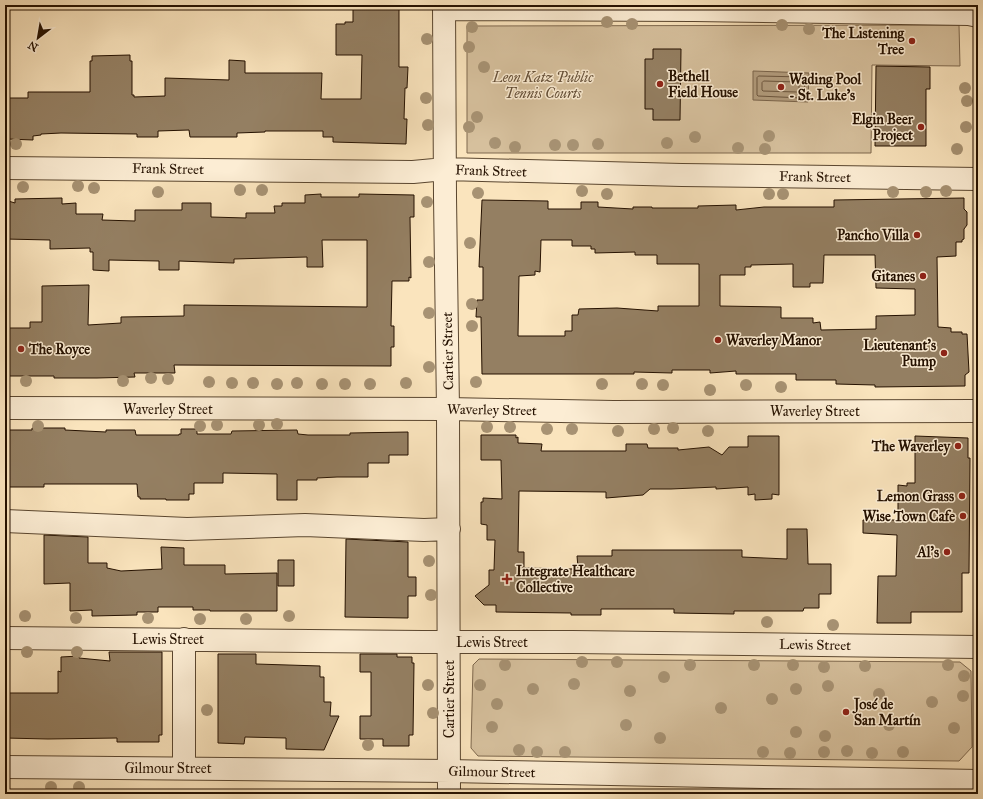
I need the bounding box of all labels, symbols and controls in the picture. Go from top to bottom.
north arrow [18,18,58,58]
place label: The Listening Tree [821,25,904,58]
marker: The Listening Tree [907,36,917,46]
text: N [25,38,40,54]
place label: Bethell Field House [668,68,738,101]
park label: Leon Katz Public Tennis Courts [492,69,594,102]
place label: Wading Pool - St. Luke's [789,71,862,104]
marker: Bethell Field House [655,79,665,89]
marker: Wading Pool - St. Luke's [776,82,786,92]
place label: Elgin Beer Project [852,111,914,145]
marker: Elgin Beer Project [916,122,926,132]
street label: Frank Street [132,160,204,178]
street label: Frank Street [455,161,527,181]
street label: Frank Street [779,168,851,186]
place label: Pancho Villa [837,227,910,244]
marker: Pancho Villa [912,230,922,240]
place label: Gitanes [872,268,915,285]
marker: Gitanes [918,271,928,281]
street label: Cartier Street [439,312,457,390]
place label: Waverley Manor [726,332,822,350]
marker: Waverley Manor [713,335,723,345]
place label: Lieutenant's Pump [863,337,936,371]
place label: The Royce [28,341,90,359]
marker: The Royce [16,344,26,354]
marker: Lieutenant's Pump [939,348,949,358]
street label: Waverley Street [123,401,213,418]
street label: Waverley Street [447,401,537,419]
street label: Waverley Street [770,403,860,420]
place label: The Waverley [871,438,951,456]
marker: The Waverley [953,441,963,451]
place label: Lemon Grass [877,488,954,505]
marker: Lemon Grass [957,491,967,501]
place label: Wise Town Cafe [863,508,955,525]
marker: Wise Town Cafe [958,511,968,521]
place label: Al's [916,544,939,561]
marker: Al's [942,547,952,557]
place label: Integrate Healthcare Collective [516,563,635,596]
marker: Integrate Healthcare Collective [501,573,513,585]
street label: Lewis Street [132,631,204,648]
street label: Lewis Street [456,634,528,651]
street label: Lewis Street [779,636,851,654]
street label: Cartier Street [441,660,458,738]
place label: José de San Martín [852,696,921,729]
marker: José de San Martín [841,707,851,717]
street label: Gilmour Street [124,760,212,777]
street label: Gilmour Street [448,763,536,781]

